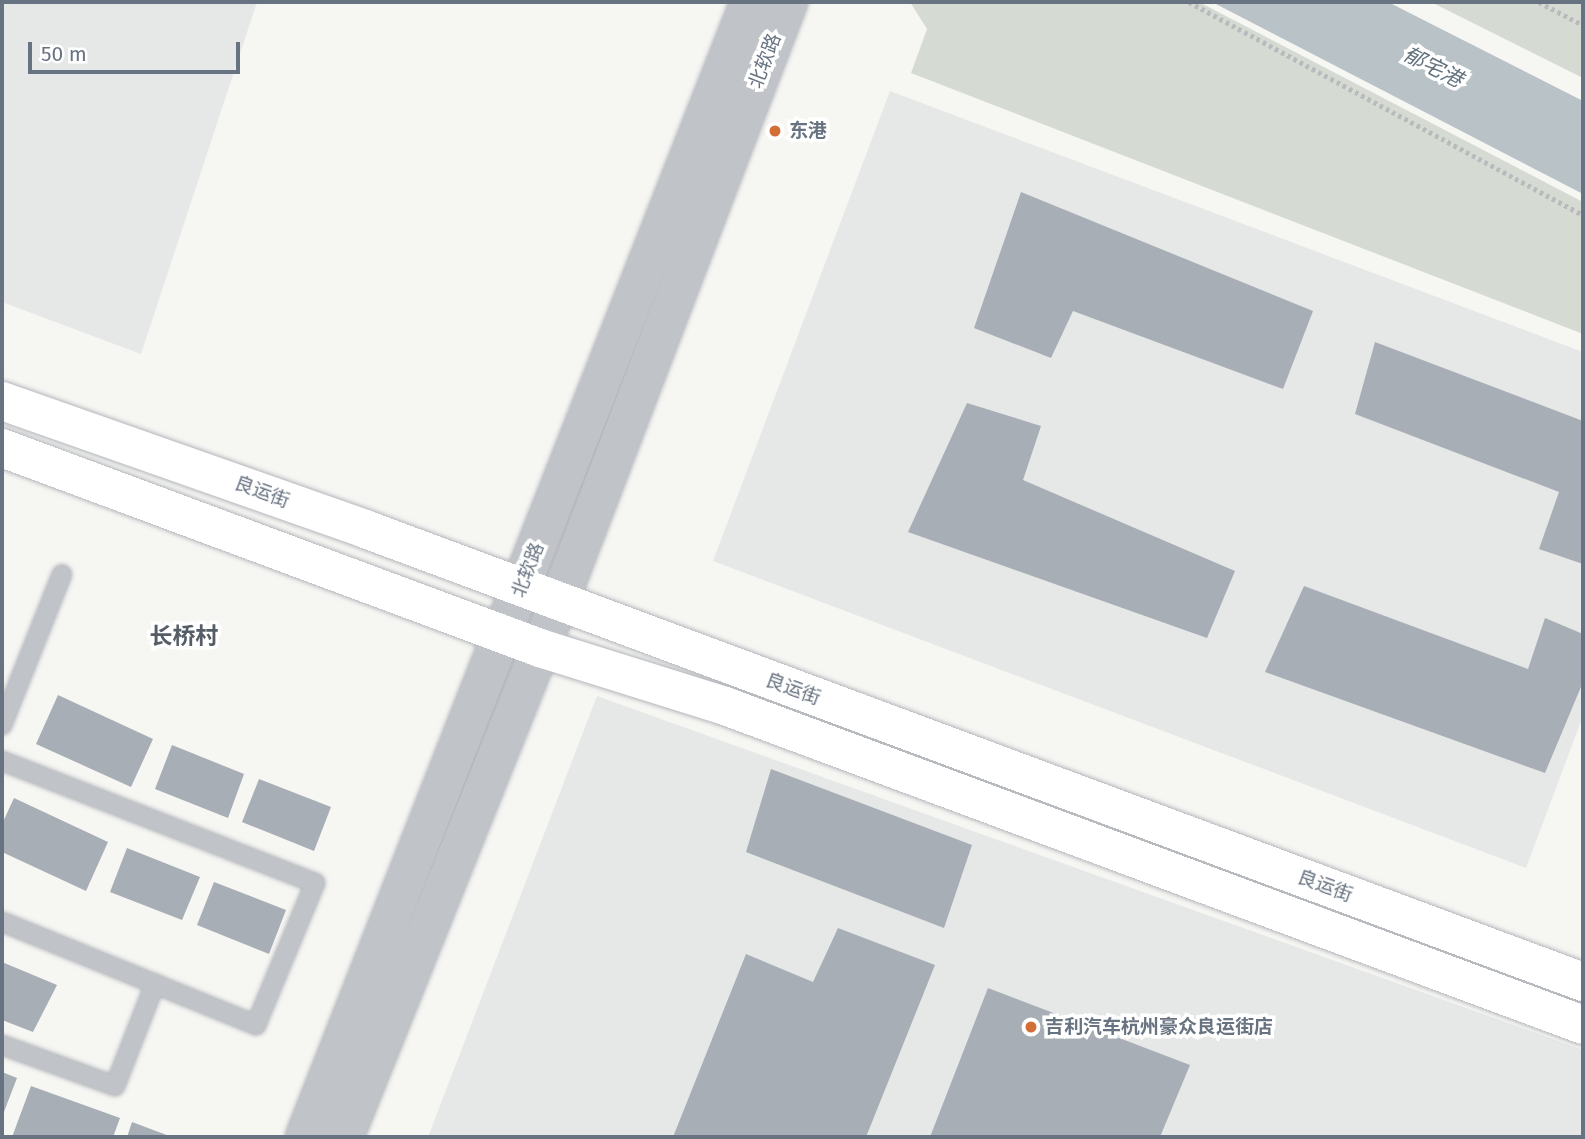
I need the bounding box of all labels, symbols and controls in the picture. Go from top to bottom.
scale bar [32,28,243,72]
street label: 北软路 [744,30,786,92]
text: 50 m [41,41,87,67]
water label: 郁宅港 [1399,41,1467,93]
place label: 东港 [789,120,827,142]
marker: 东港 [767,123,783,139]
street label: 良运街 [231,472,293,512]
street label: 北软路 [507,539,549,601]
district label: 长桥村 [150,622,218,650]
street label: 良运街 [762,669,824,709]
street label: 良运街 [1294,866,1356,906]
place label: 吉利汽车杭州豪众良运街店 [1045,1016,1273,1038]
marker: 吉利汽车杭州豪众良运街店 [1023,1019,1039,1035]

